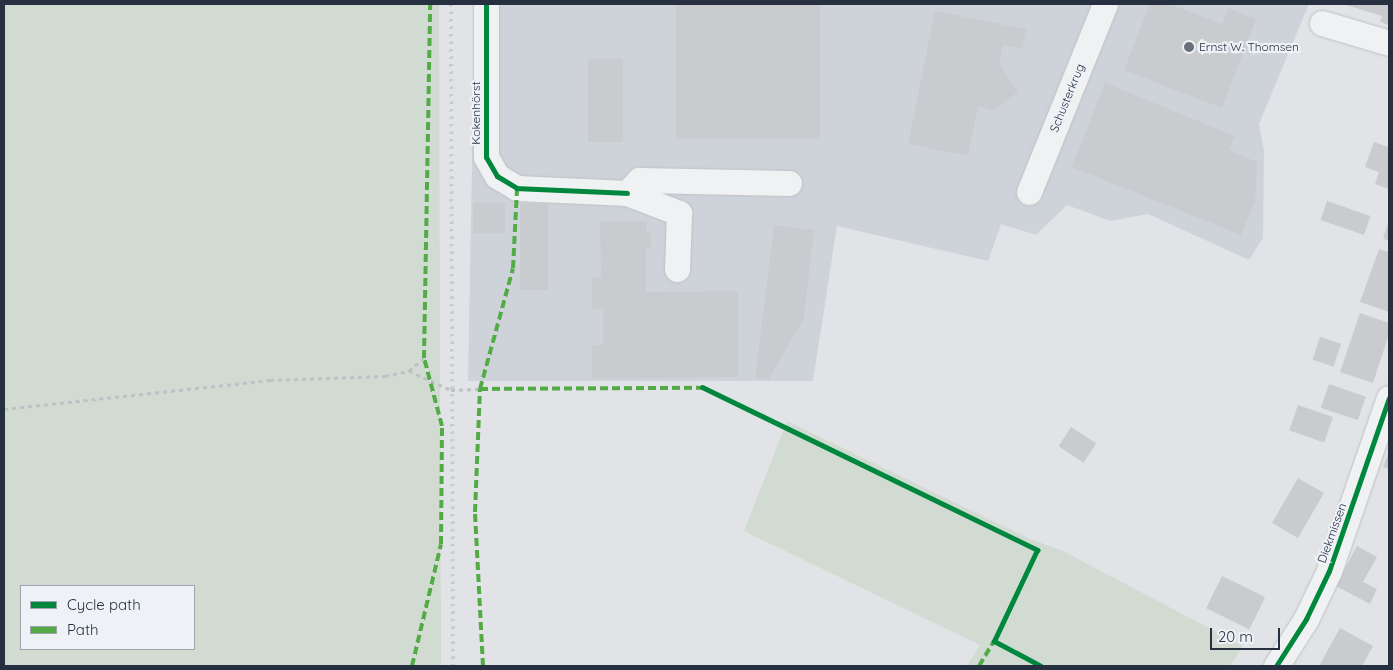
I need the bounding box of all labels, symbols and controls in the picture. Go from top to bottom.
place label: Ernst W. Thomsen [1199,40,1299,54]
marker: Ernst W. Thomsen [1183,41,1195,53]
street label: Schusterkrug [1047,62,1087,134]
street label: Kokenhörst [469,81,483,145]
street label: Diekmissen [1314,501,1350,565]
legend [20,585,195,650]
text: Cycle path [67,595,141,614]
scale bar [1213,618,1283,650]
text: Path [67,620,99,639]
text: 20 m [1218,627,1253,646]

